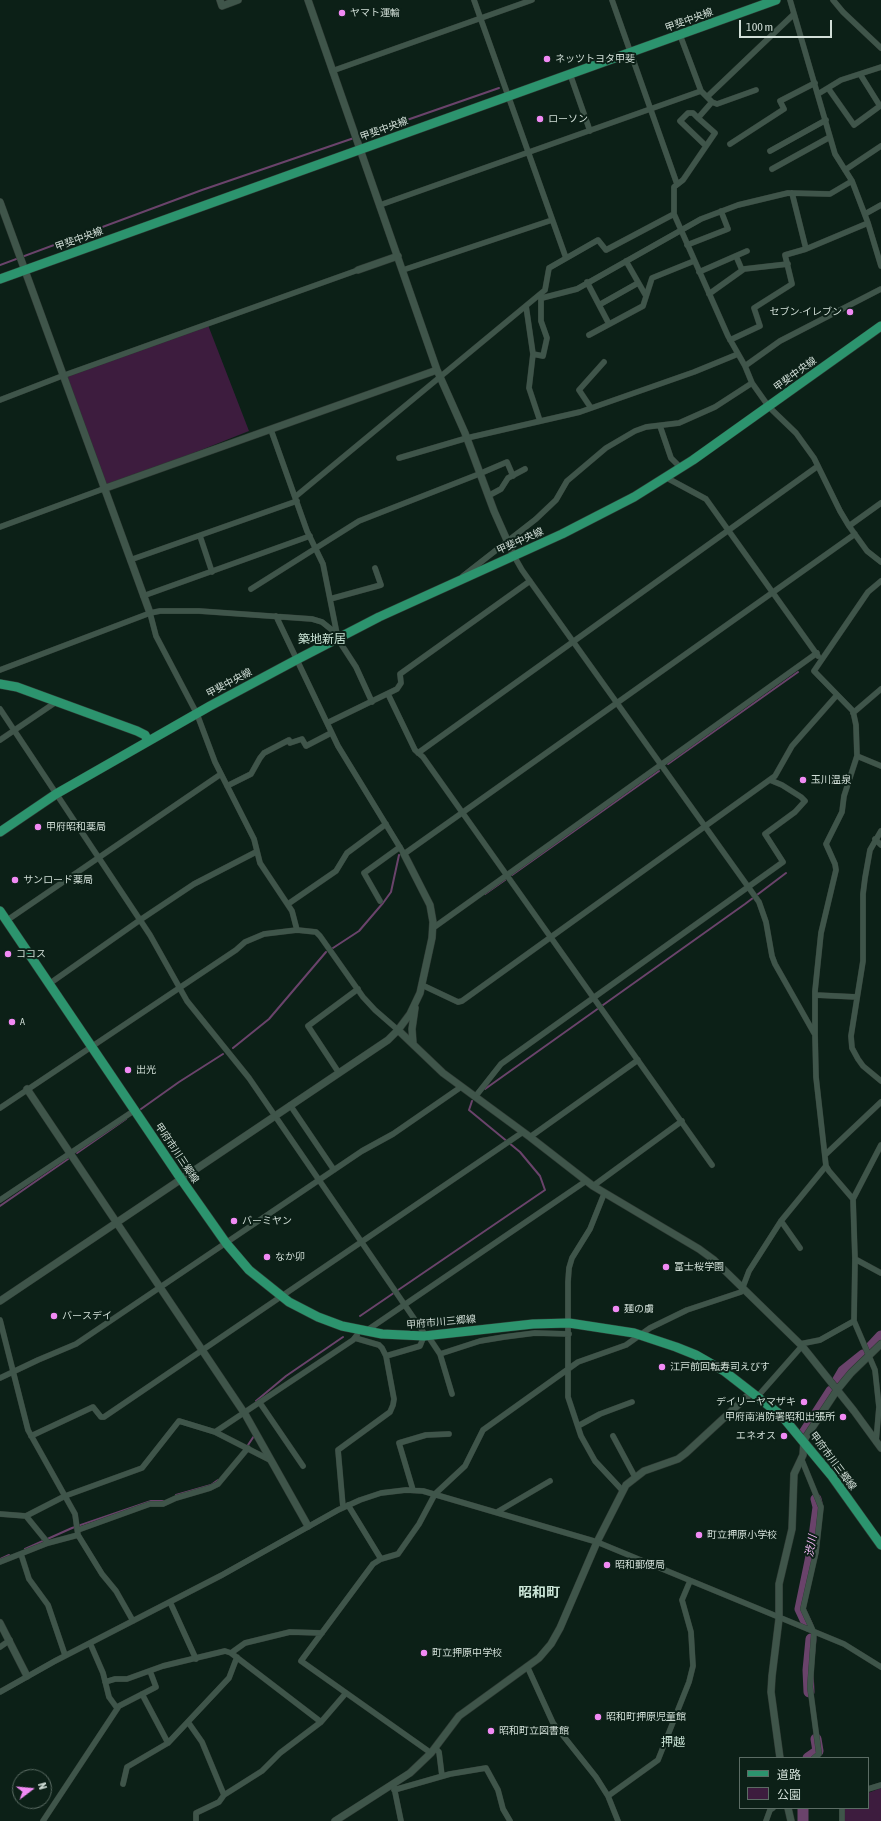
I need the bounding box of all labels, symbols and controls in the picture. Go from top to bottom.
street label: 甲斐中央線 [663,6,715,34]
place label: ヤマト運輸 [350,7,400,19]
marker: ヤマト運輸 [337,8,347,18]
scale bar [741,12,834,38]
text: 100 m [746,20,773,34]
place label: ネッツトヨタ甲斐 [555,53,635,65]
marker: ネッツトヨタ甲斐 [542,54,552,64]
place label: ローソン [548,113,588,125]
marker: ローソン [535,114,545,124]
street label: 甲斐中央線 [358,115,410,143]
street label: 甲斐中央線 [53,225,105,253]
place label: セブン-イレブン [770,306,842,318]
marker: セブン-イレブン [845,307,855,317]
street label: 甲斐中央線 [771,354,819,394]
street label: 甲斐中央線 [495,525,545,557]
district label: 築地新居 [298,632,346,646]
street label: 甲斐中央線 [204,666,254,700]
place label: 玉川温泉 [811,774,851,786]
marker: 玉川温泉 [798,775,808,785]
place label: 甲府昭和薬局 [46,821,106,833]
marker: 甲府昭和薬局 [33,822,43,832]
place label: サンロード薬局 [23,874,93,886]
marker: サンロード薬局 [10,875,20,885]
place label: ココス [16,948,46,960]
marker: ココス [3,949,13,959]
place label: A [20,1016,25,1028]
marker: A [7,1017,17,1027]
place label: 出光 [136,1064,156,1076]
marker: 出光 [123,1065,133,1075]
street label: 甲府市川三郷線 [152,1121,202,1185]
place label: バーミヤン [242,1215,292,1227]
marker: バーミヤン [229,1216,239,1226]
place label: なか卯 [275,1251,305,1263]
marker: なか卯 [262,1252,272,1262]
place label: 富士桜学園 [674,1261,724,1273]
marker: 富士桜学園 [661,1262,671,1272]
place label: 麺の虜 [624,1303,654,1315]
marker: 麺の虜 [611,1304,621,1314]
place label: バースデイ [62,1310,112,1322]
marker: バースデイ [49,1311,59,1321]
street label: 甲府市川三郷線 [406,1313,476,1331]
place label: 江戸前回転寿司えびす [670,1361,770,1373]
marker: 江戸前回転寿司えびす [657,1362,667,1372]
place label: デイリーヤマザキ [716,1396,796,1408]
marker: デイリーヤマザキ [799,1397,809,1407]
place label: 甲府南消防署昭和出張所 [725,1411,835,1423]
marker: 甲府南消防署昭和出張所 [838,1412,848,1422]
street label: 甲府市川三郷線 [807,1429,859,1493]
place label: エネオス [736,1430,776,1442]
marker: エネオス [779,1431,789,1441]
place label: 町立押原小学校 [707,1529,777,1541]
marker: 町立押原小学校 [694,1530,704,1540]
water label: 渋川 [803,1534,819,1558]
place label: 昭和郵便局 [615,1559,665,1571]
marker: 昭和郵便局 [602,1560,612,1570]
district label: 昭和町 [518,1585,560,1601]
place label: 町立押原中学校 [432,1647,502,1659]
marker: 町立押原中学校 [419,1648,429,1658]
place label: 昭和町押原児童館 [606,1711,686,1723]
marker: 昭和町押原児童館 [593,1712,603,1722]
place label: 昭和町立図書館 [499,1725,569,1737]
marker: 昭和町立図書館 [486,1726,496,1736]
district label: 押越 [661,1735,685,1749]
legend [739,1757,869,1809]
text: 道路 [777,1768,801,1782]
north arrow [12,1769,52,1809]
text: N [36,1781,49,1791]
text: 公園 [777,1788,801,1802]

